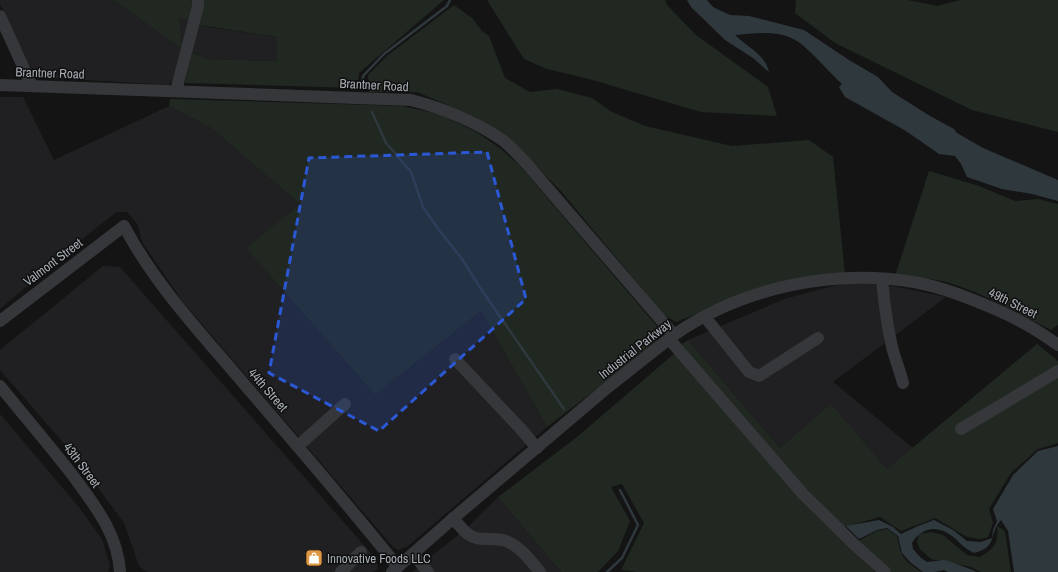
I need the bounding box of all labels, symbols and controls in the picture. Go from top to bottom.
street label: Brantner Road [15,63,85,83]
street label: Brantner Road [339,75,409,95]
street label: Valmont Street [20,234,86,290]
street label: 49th Street [986,284,1040,322]
street label: Industrial Parkway [595,315,675,383]
street label: 44th Street [244,365,292,415]
street label: 43th Street [60,439,105,491]
shop icon: Innovative Foods LLC [304,548,324,568]
place label: Innovative Foods LLC [327,550,431,567]

